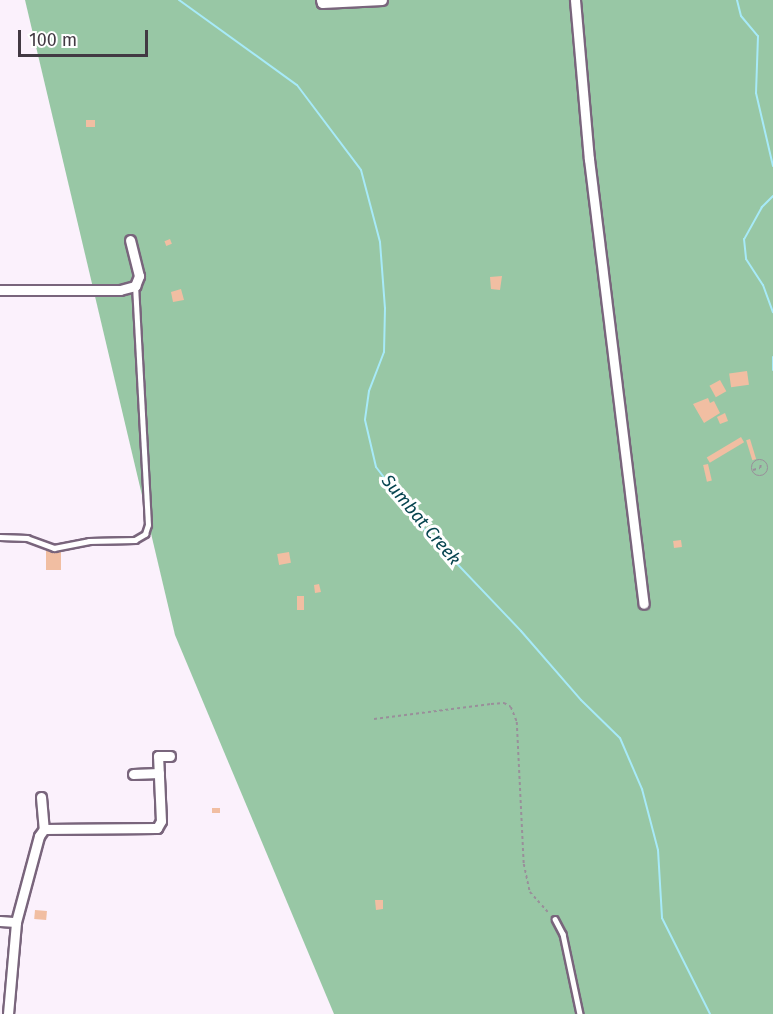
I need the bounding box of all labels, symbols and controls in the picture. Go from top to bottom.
scale bar [21,18,152,56]
text: 100 m [29,29,77,51]
water label: Sumbat Creek [377,470,465,570]

